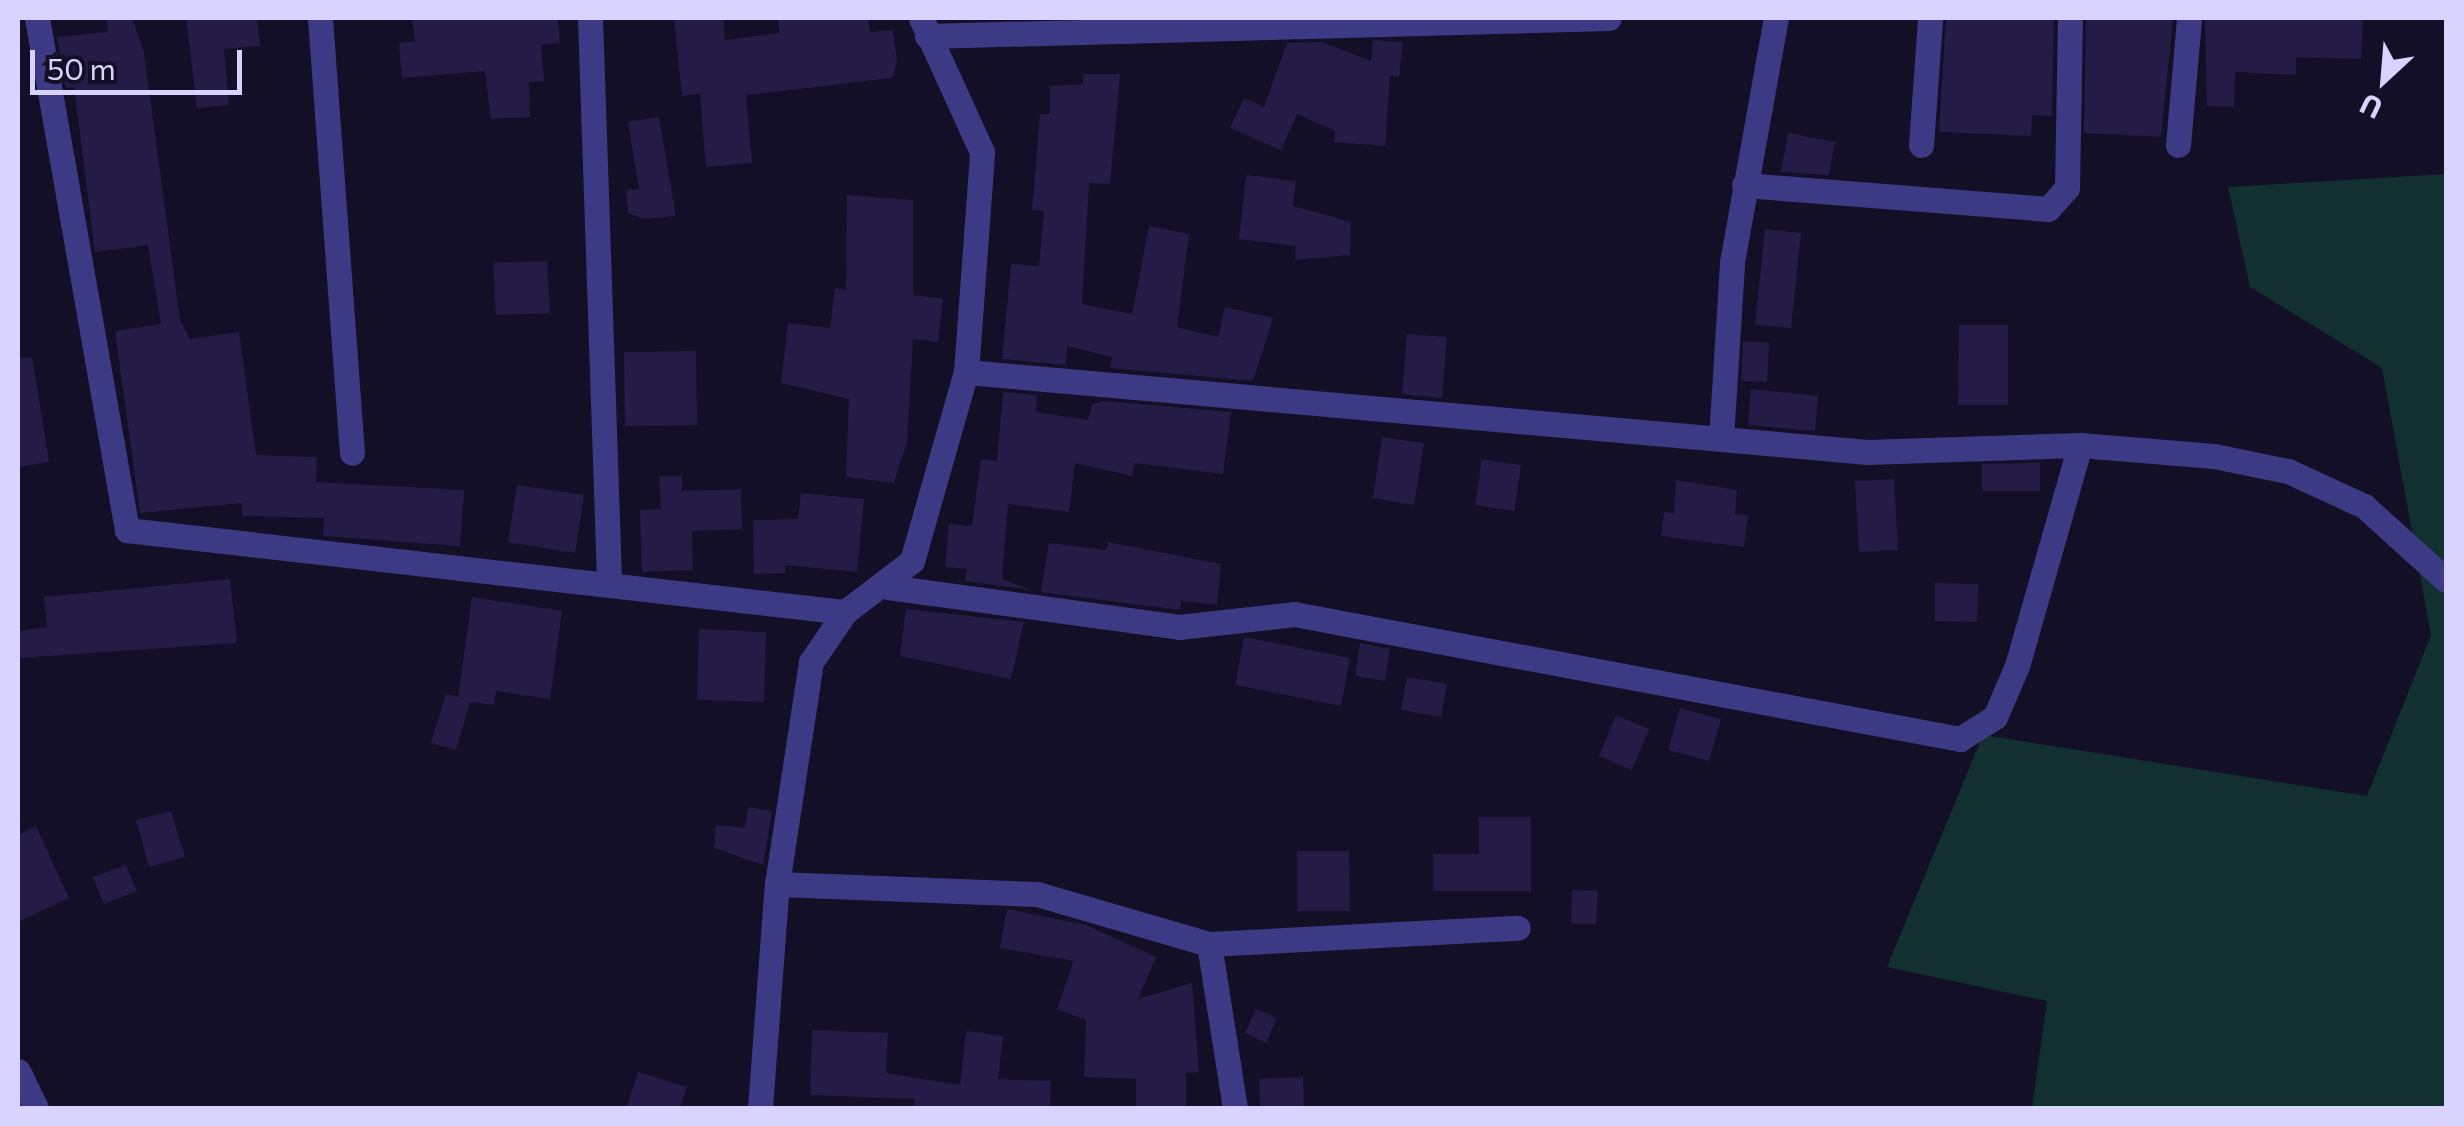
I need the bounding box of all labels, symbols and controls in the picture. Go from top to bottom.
scale bar [35,30,248,92]
north arrow [2334,30,2434,130]
text: 50 m [47,49,116,86]
text: U [2354,87,2387,127]

